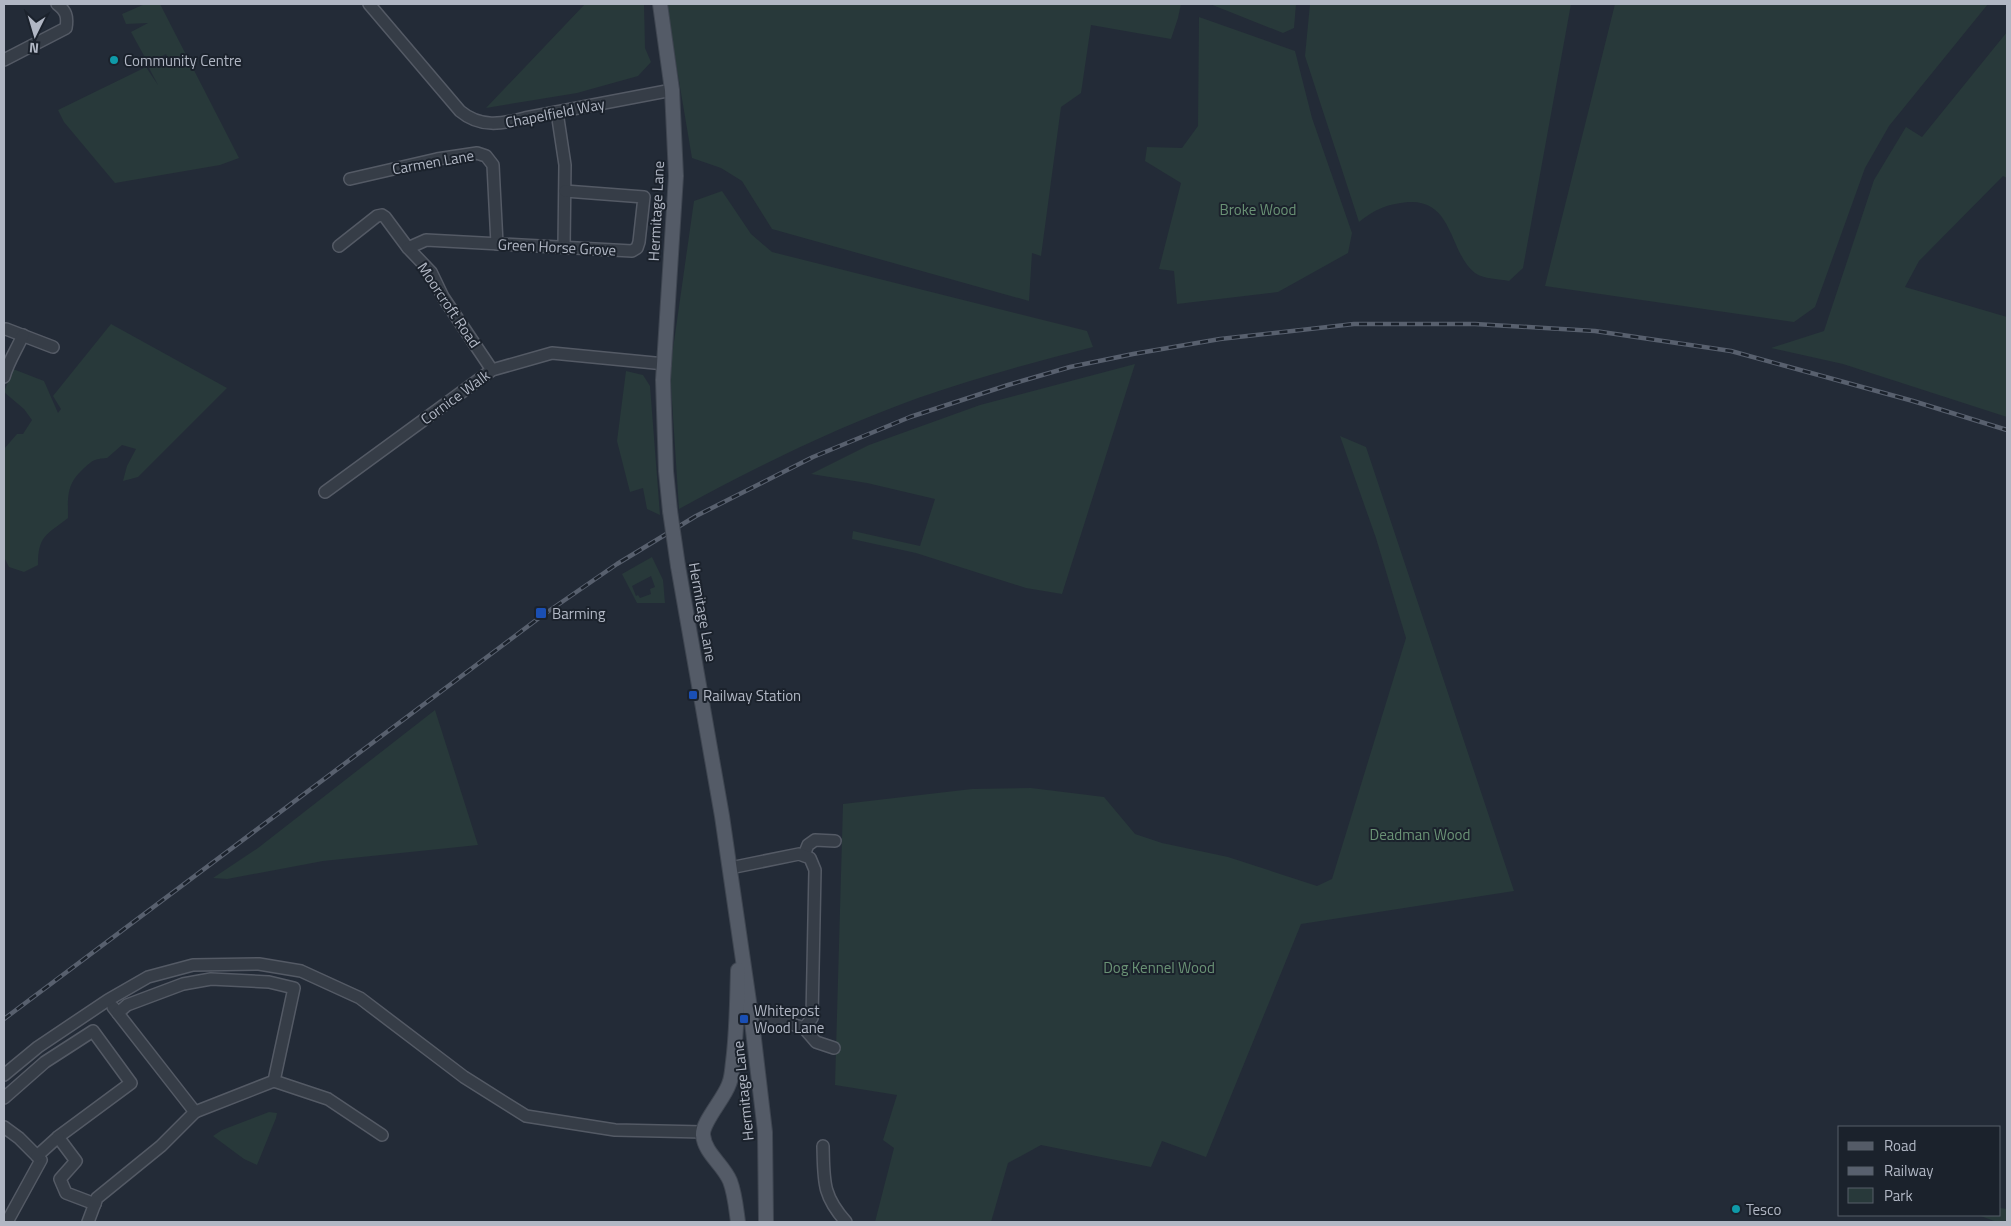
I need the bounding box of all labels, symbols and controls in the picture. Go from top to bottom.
north arrow [10,10,60,60]
text: N [28,38,40,59]
place label: Community Centre [124,49,242,72]
marker: Community Centre [108,54,120,66]
street label: Chapelfield Way [503,92,607,134]
street label: Carmen Lane [390,143,476,181]
street label: Hermitage Lane [642,160,670,262]
park label: Broke Wood [1220,198,1296,221]
street label: Green Horse Grove [497,232,617,262]
street label: Moorcroft Road [412,258,486,352]
street label: Cornice Walk [415,364,495,430]
street label: Hermitage Lane [683,561,723,663]
place label: Barming [552,602,606,625]
marker: Barming [534,606,548,620]
place label: Railway Station [703,684,801,707]
marker: Railway Station [687,689,699,701]
park label: Deadman Wood [1370,823,1470,846]
park label: Dog Kennel Wood [1103,956,1215,979]
place label: Whitepost Wood Lane [754,999,824,1039]
marker: Whitepost Wood Lane [738,1013,750,1025]
street label: Hermitage Lane [726,1040,760,1142]
legend [1838,1126,2001,1216]
text: Road [1884,1134,1916,1157]
text: Railway [1884,1159,1934,1182]
text: Park [1884,1184,1913,1207]
place label: Tesco [1746,1198,1782,1221]
marker: Tesco [1730,1203,1742,1215]

